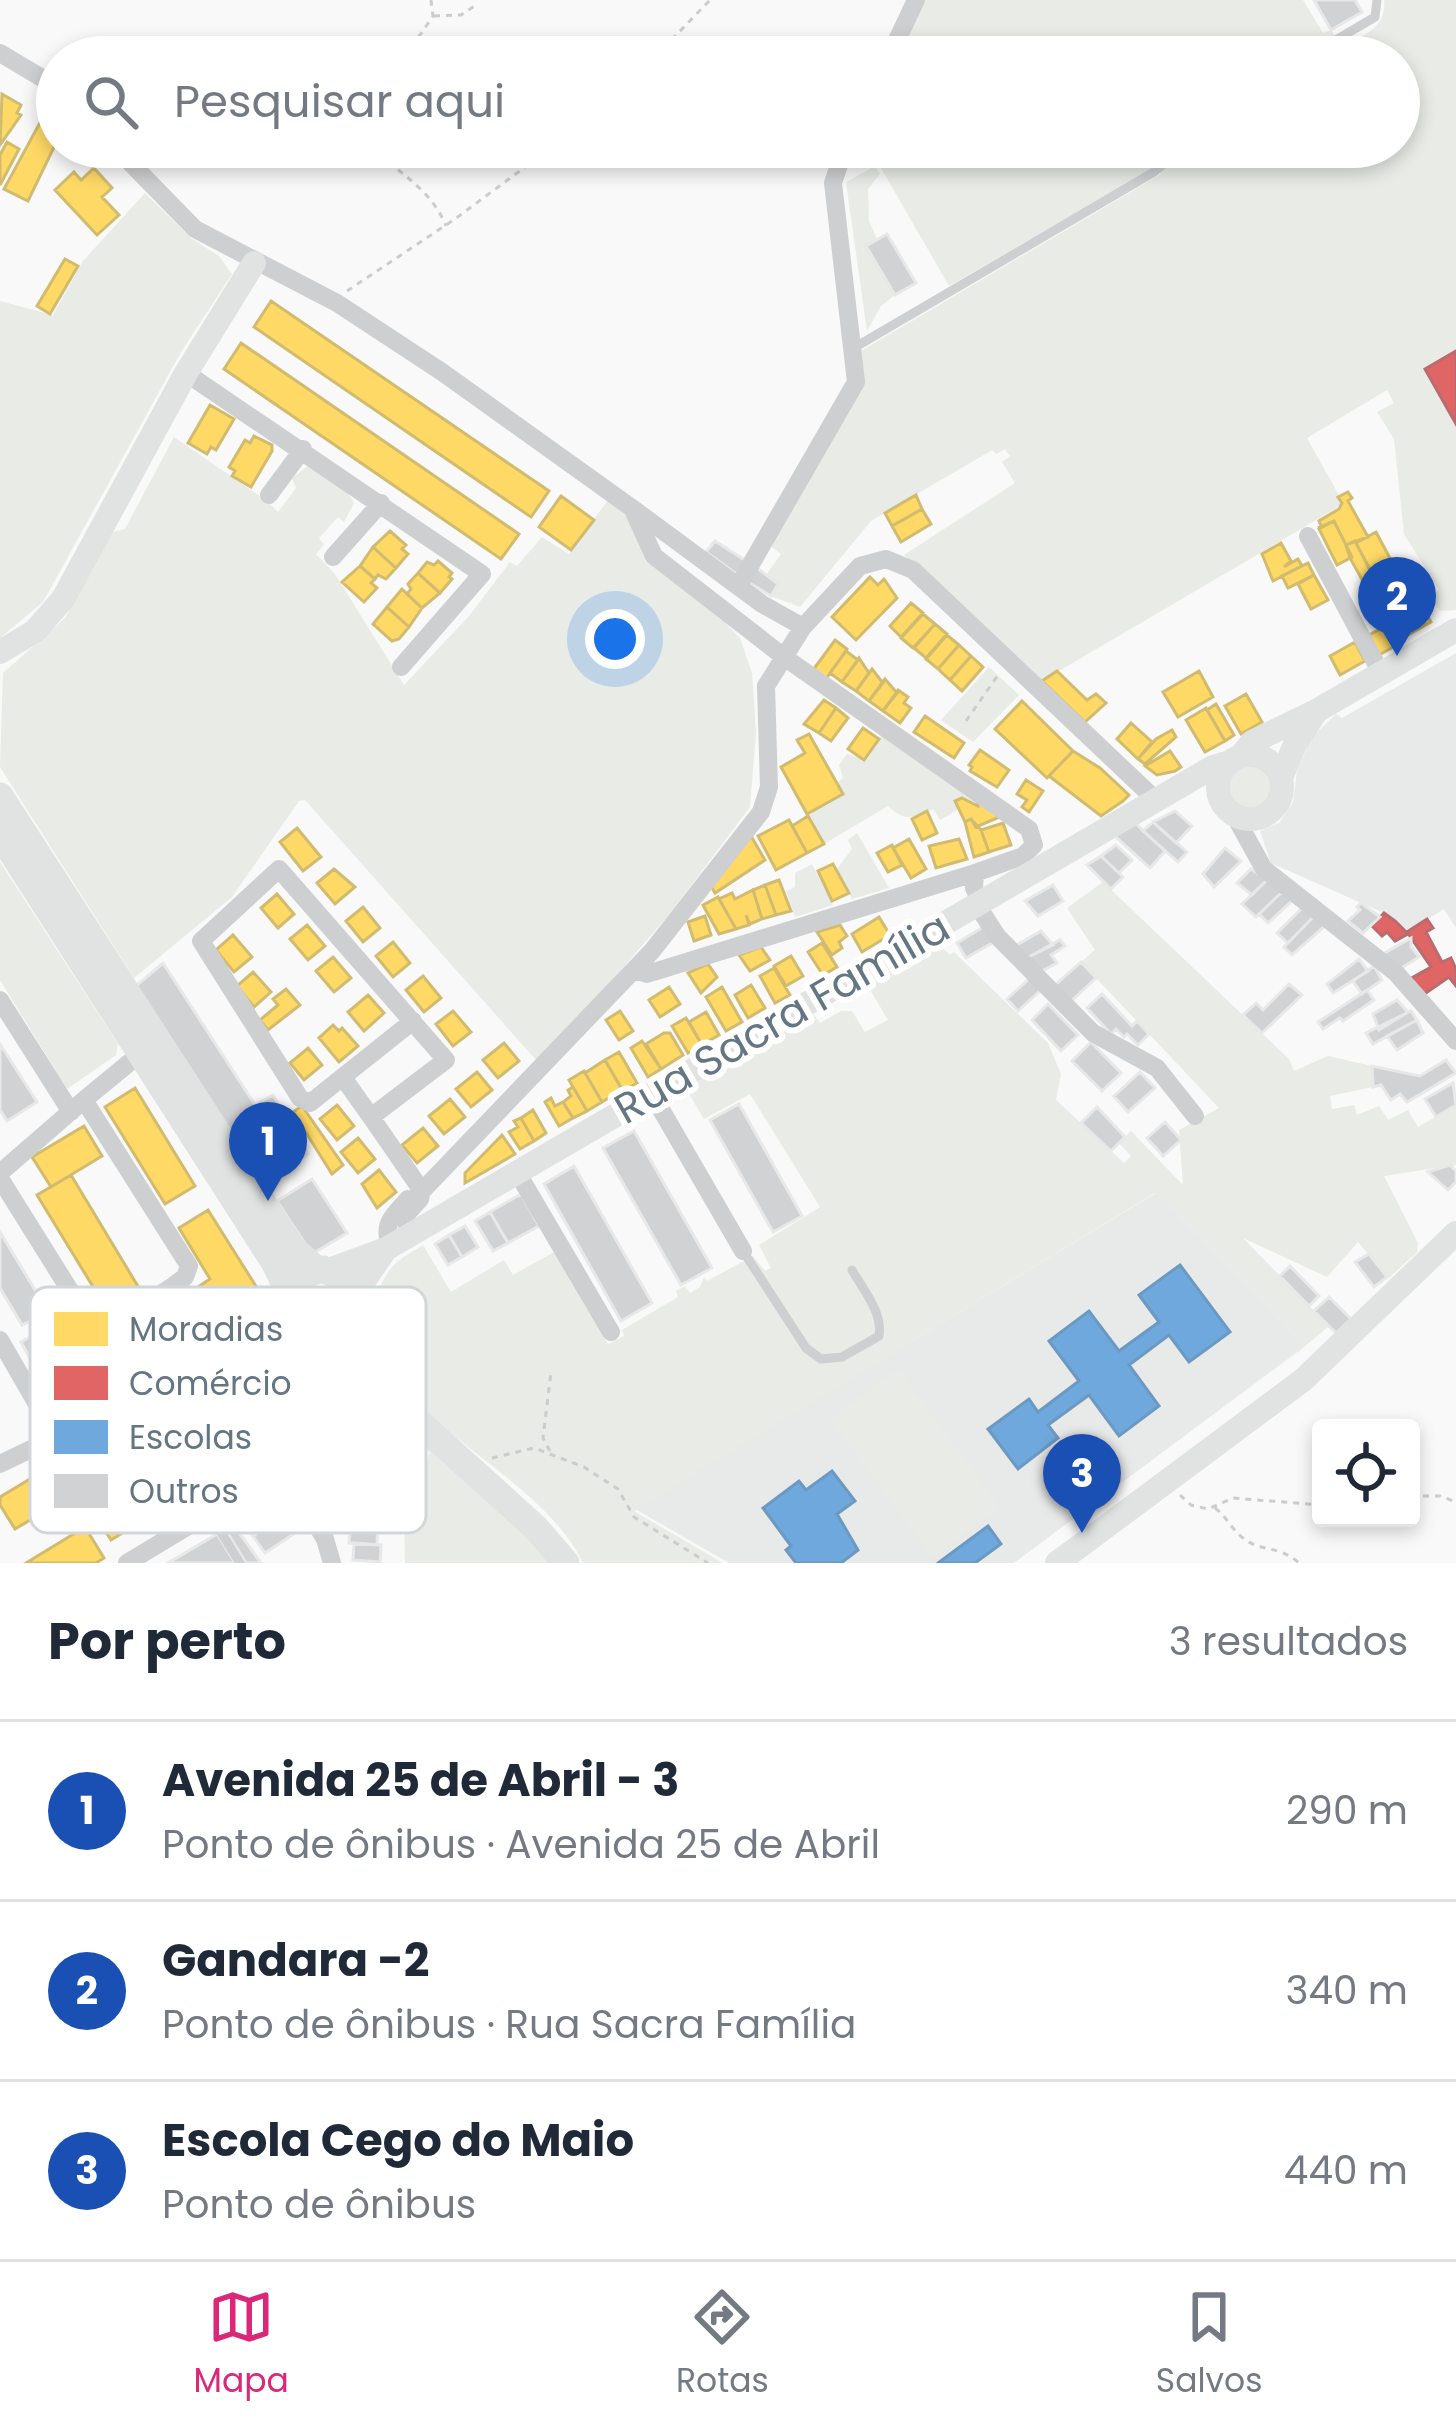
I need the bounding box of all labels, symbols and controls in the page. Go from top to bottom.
search box [36,36,1420,168]
icon: search [78,69,144,135]
text: Pesquisar aqui [174,70,505,133]
pin: 2 [1358,557,1436,656]
your location [585,609,645,669]
street label: Rua Sacra Família [604,898,960,1138]
pin: 1 [229,1102,307,1201]
legend [30,1287,426,1533]
text: Moradias [129,1306,283,1353]
text: Comércio [129,1360,292,1407]
text: Escolas [129,1414,252,1461]
map controls [1312,1419,1420,1527]
button: locate [1312,1419,1420,1527]
pin: 3 [1043,1434,1121,1533]
text: Outros [129,1468,239,1515]
text: Por perto [48,1605,286,1677]
text: 3 resultados [1169,1614,1408,1669]
text: Avenida 25 de Abril - 3 [162,1749,680,1812]
text: 1 [80,1783,94,1838]
text: 290 m [1286,1783,1408,1838]
text: Ponto de ônibus · Avenida 25 de Abril [162,1817,880,1872]
text: Gandara -2 [162,1929,429,1992]
text: 2 [76,1963,98,2018]
text: 340 m [1285,1963,1408,2018]
text: Ponto de ônibus · Rua Sacra Família [162,1997,856,2052]
text: Escola Cego do Maio [162,2109,634,2172]
text: 3 [75,2143,99,2198]
text: 440 m [1284,2143,1408,2198]
text: Ponto de ônibus [162,2177,476,2232]
tab: Mapa [194,2284,289,2406]
tab: Rotas [676,2284,769,2406]
tab: Salvos [1156,2284,1262,2406]

